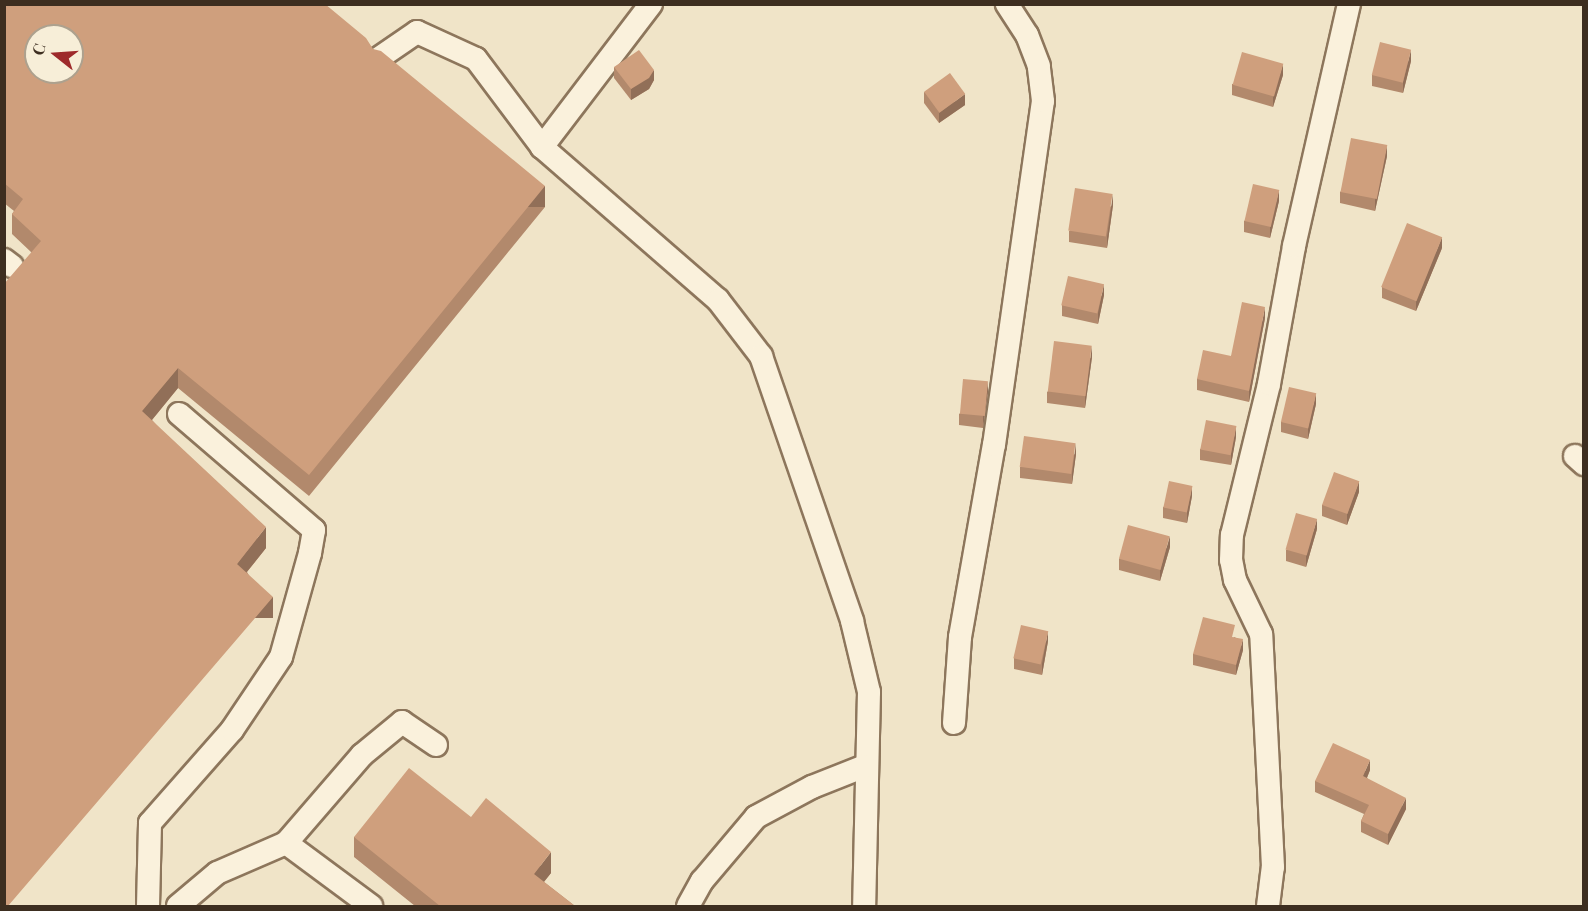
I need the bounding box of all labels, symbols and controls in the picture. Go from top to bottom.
north arrow [24,24,84,84]
text: С [27,41,50,58]

